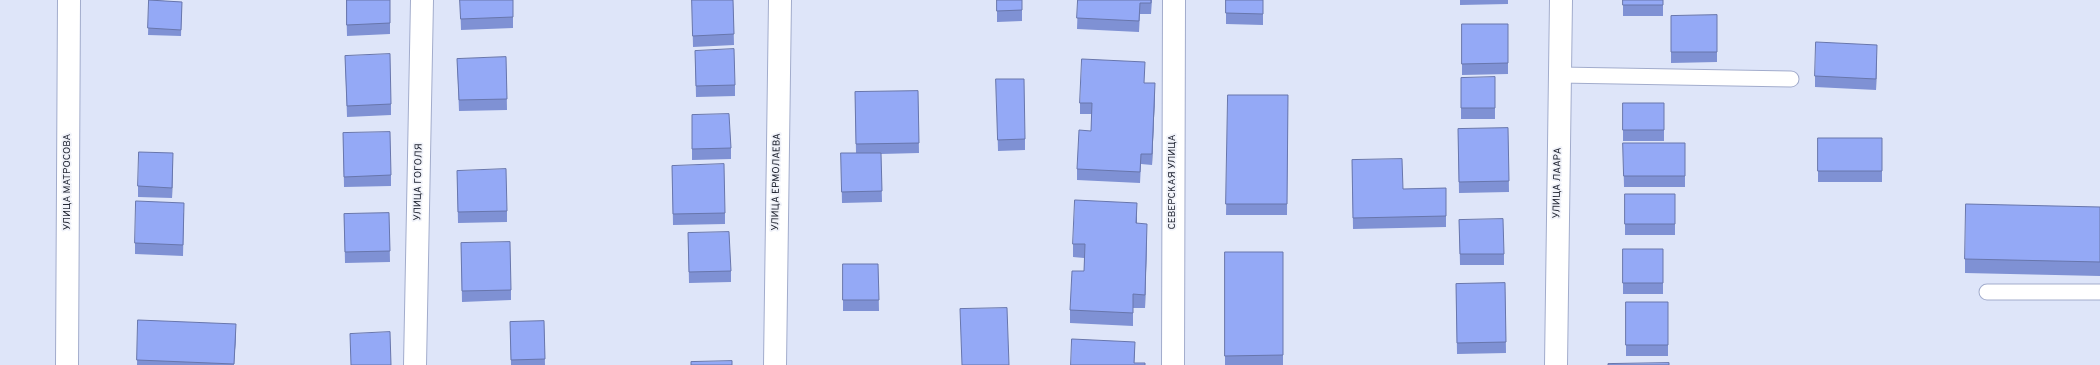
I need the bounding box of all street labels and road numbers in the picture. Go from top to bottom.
street label: УЛИЦА ЕРМОЛАЕВА [770,133,784,231]
street label: УЛИЦА МАТРОСОВА [62,134,74,230]
street label: СЕВЕРСКАЯ УЛИЦА [1167,134,1179,230]
street label: УЛИЦА ГОГОЛЯ [412,143,426,221]
street label: УЛИЦА ЛААРА [1551,147,1565,219]

